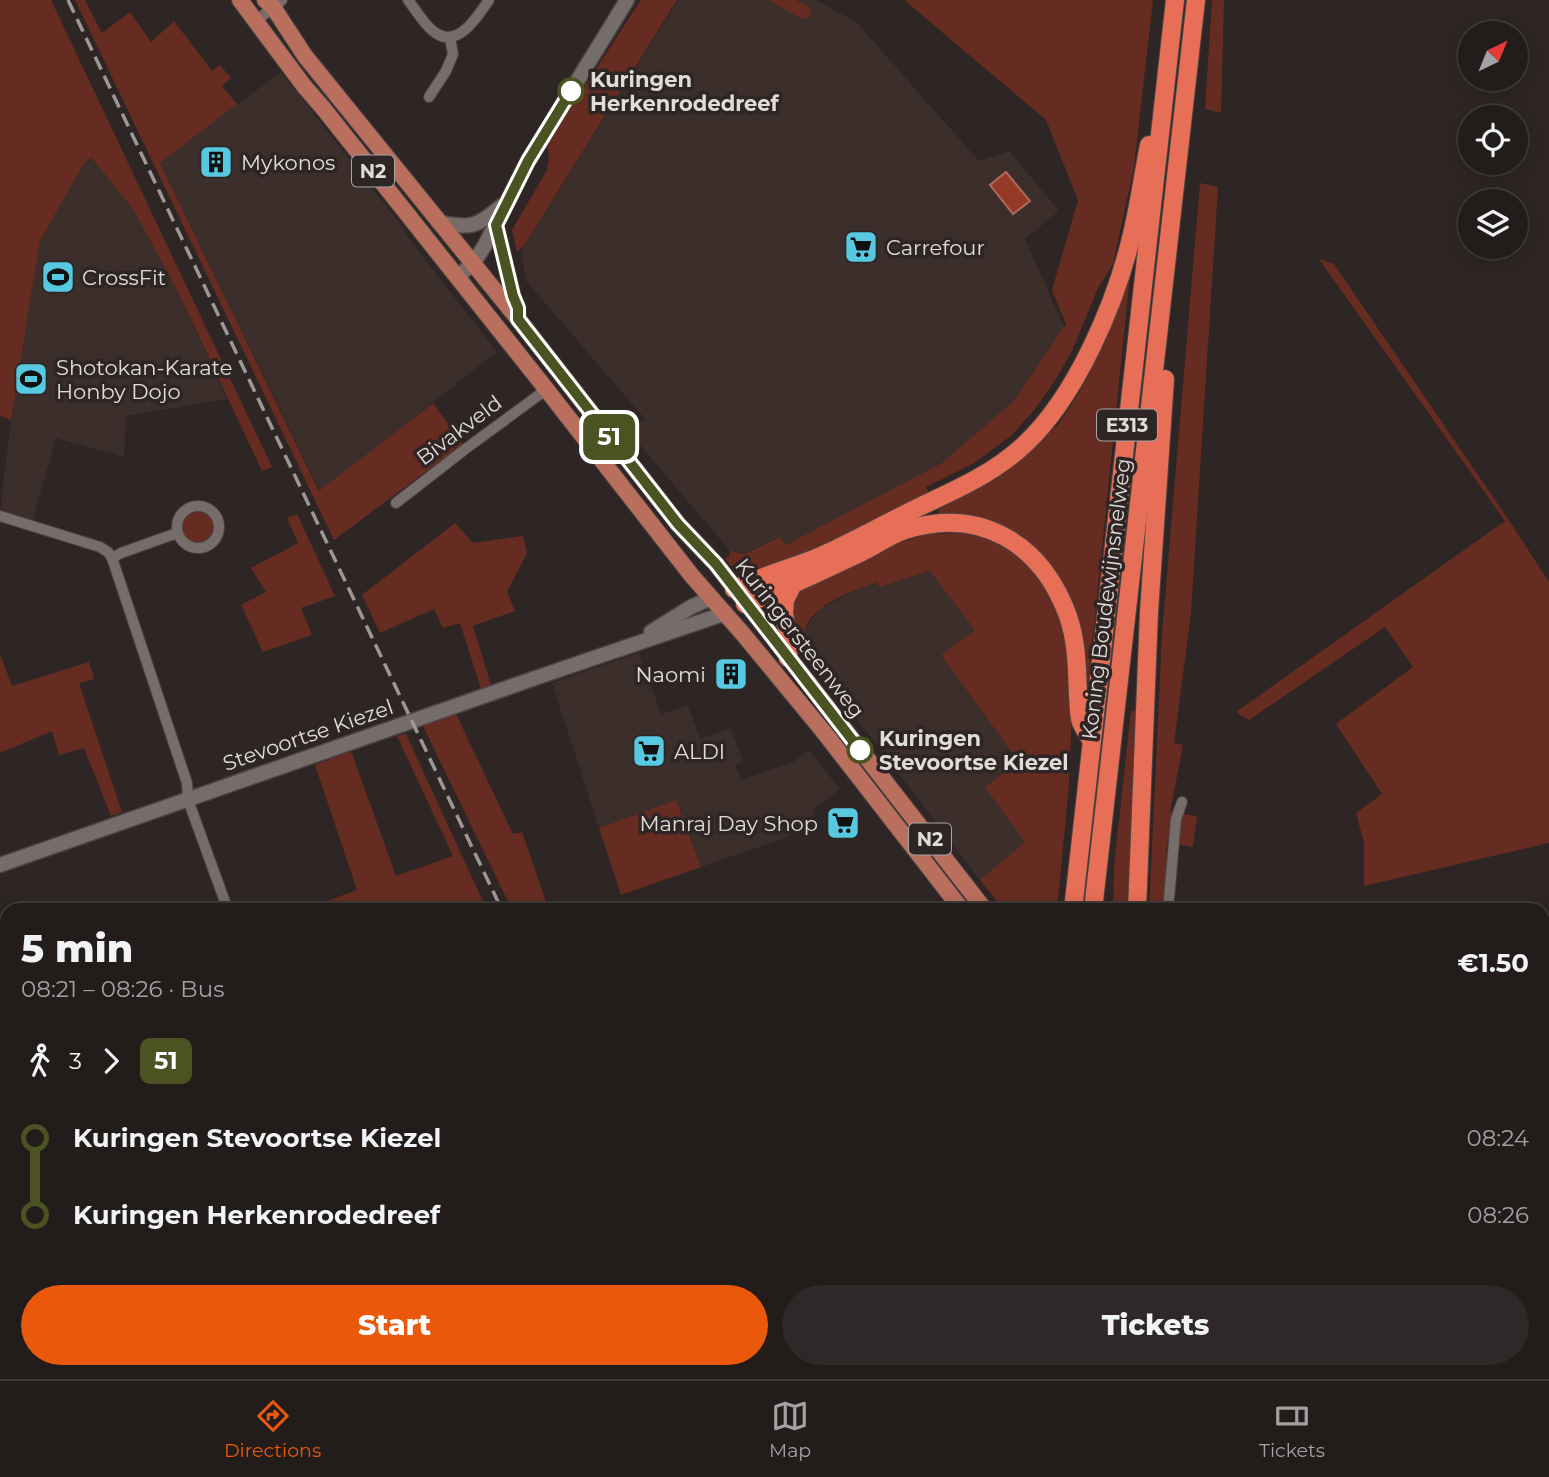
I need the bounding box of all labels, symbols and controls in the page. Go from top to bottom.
north arrow [1458,21,1528,91]
map controls [1458,21,1528,259]
place label: Kuringen Herkenrodedreef [590,67,780,116]
marker: Kuringen Herkenrodedreef [558,78,584,104]
button: locate [1458,105,1528,175]
building icon: Mykonos [197,143,235,181]
place label: Mykonos [241,150,335,175]
road number: N2 [352,155,394,186]
button: layers [1458,189,1528,259]
supermarket icon: Carrefour [842,228,880,266]
place label: Carrefour [886,235,985,260]
sports icon: CrossFit [39,258,77,296]
place label: CrossFit [82,265,166,290]
place label: Shotokan-Karate Honby Dojo [56,355,232,404]
sports icon: Shotokan-Karate Honby Dojo [12,360,50,398]
street label: Bivakveld [411,390,507,470]
road number: E313 [1097,410,1157,440]
line badge: 51 [578,414,640,460]
text: 51 [597,422,621,451]
street label: Koning Boudewijnsnelweg [1076,457,1136,741]
street label: Kuringersteenweg [730,553,870,723]
building icon: Naomi [712,655,750,693]
place label: Naomi [635,662,706,687]
street label: Stevoortse Kiezel [219,694,397,776]
place label: Kuringen Stevoortse Kiezel [879,726,1069,775]
supermarket icon: ALDI [630,732,668,770]
marker: Kuringen Stevoortse Kiezel [847,737,873,763]
place label: ALDI [674,739,725,764]
supermarket icon: Manraj Day Shop [824,804,862,842]
place label: Manraj Day Shop [639,811,818,836]
road number: N2 [909,824,951,854]
text: 5 min [21,925,133,972]
text: €1.50 [1458,947,1529,979]
text: 08:21 – 08:26 · Bus [21,975,224,1003]
icon: walk [21,1042,59,1080]
icon: forward [92,1042,130,1080]
text: 51 [154,1046,178,1075]
text: 3 [69,1047,82,1075]
text: Kuringen Stevoortse Kiezel [73,1122,441,1154]
text: 08:24 [1466,1124,1529,1152]
text: Kuringen Herkenrodedreef [73,1199,440,1231]
text: 08:26 [1467,1201,1529,1229]
button: Start [21,1285,768,1365]
button: Tickets [782,1285,1529,1365]
tab: Directions [224,1397,321,1462]
tab: Map [769,1397,811,1462]
tab: Tickets [1259,1397,1325,1462]

